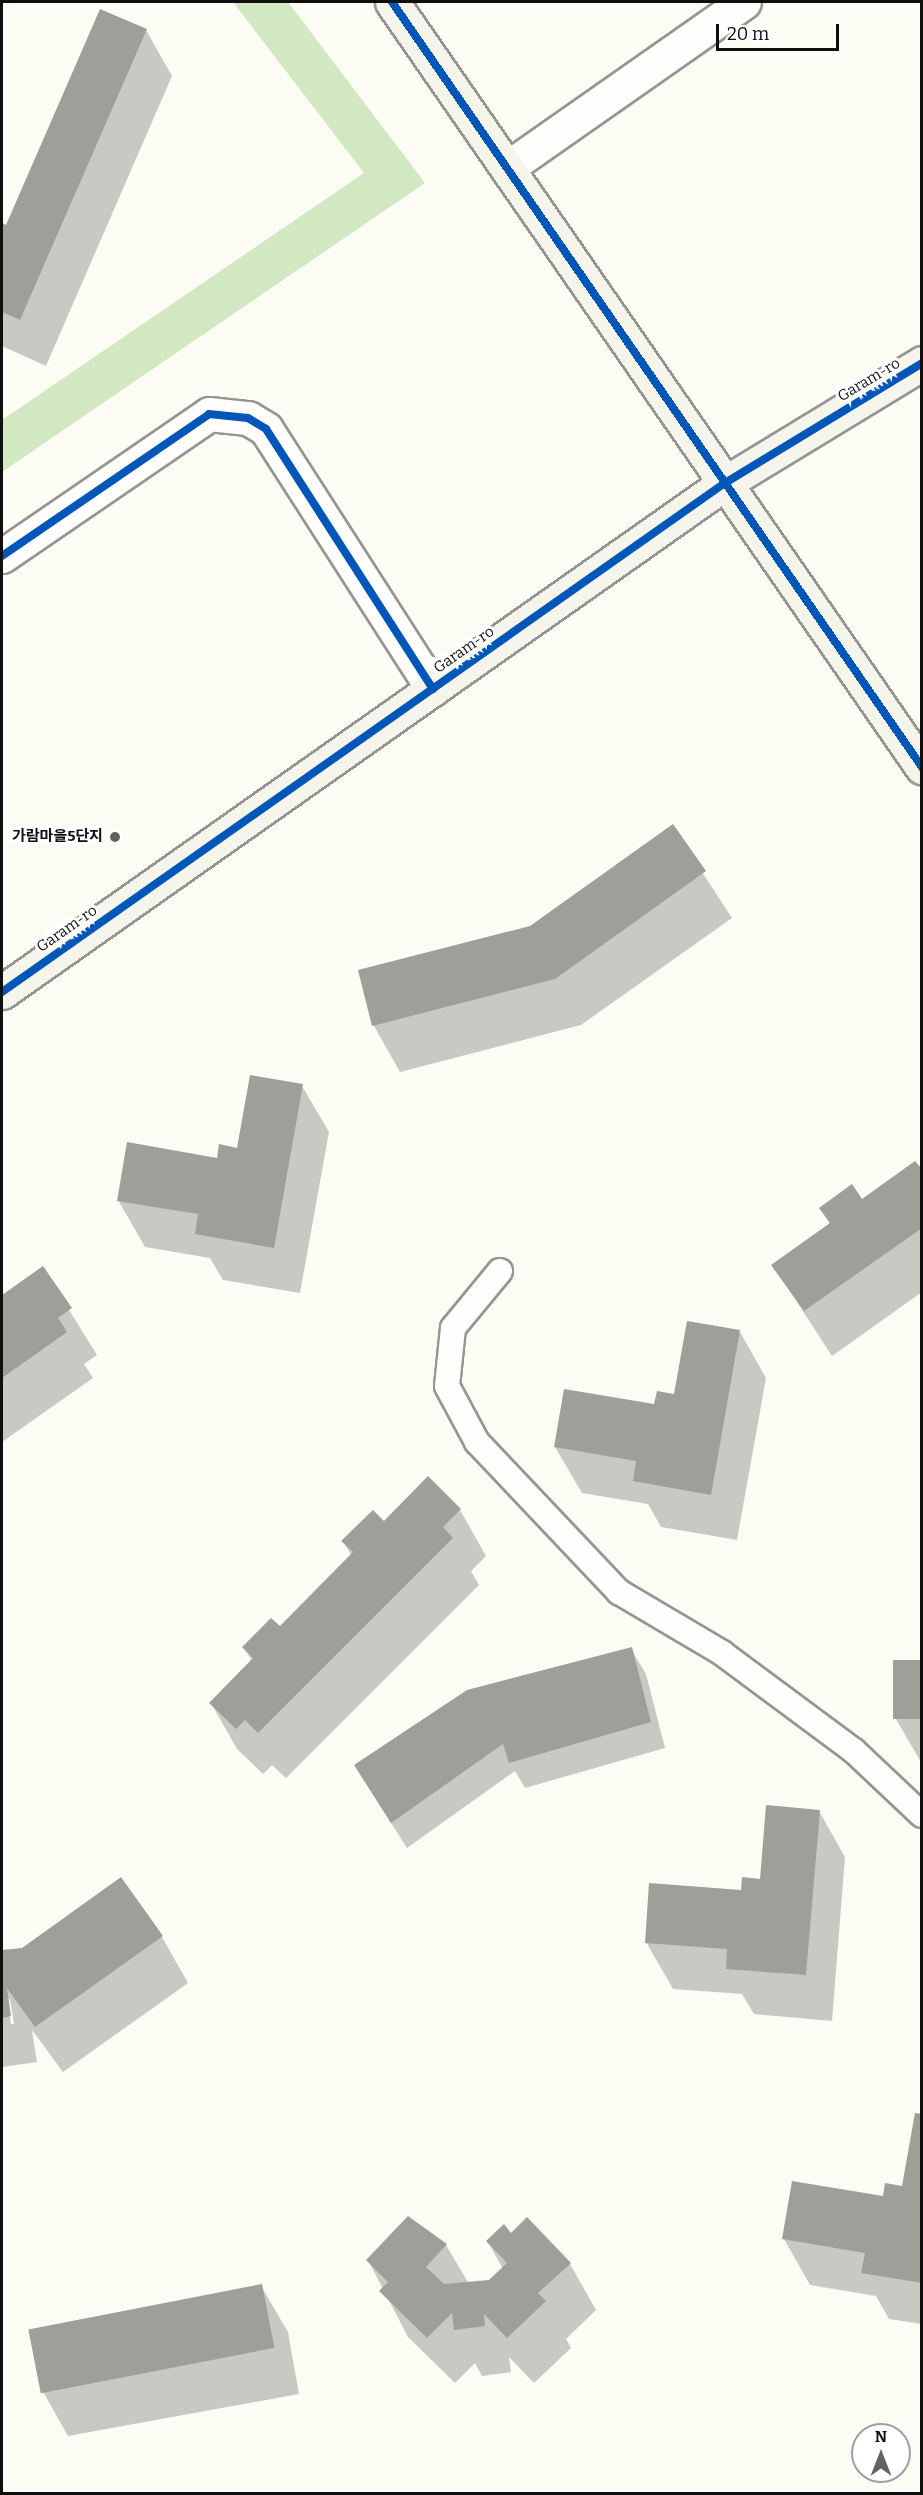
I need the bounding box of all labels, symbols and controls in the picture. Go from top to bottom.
scale bar [719,12,842,50]
text: 20 m [727,23,769,45]
street label: Garam-ro [835,354,903,406]
street label: Garam-ro [430,623,498,677]
place label: 가람마을5단지 [12,828,103,846]
marker: 가람마을5단지 [108,830,122,844]
street label: Garam-ro [33,902,101,956]
north arrow [851,2423,911,2483]
text: N [875,2427,887,2446]

